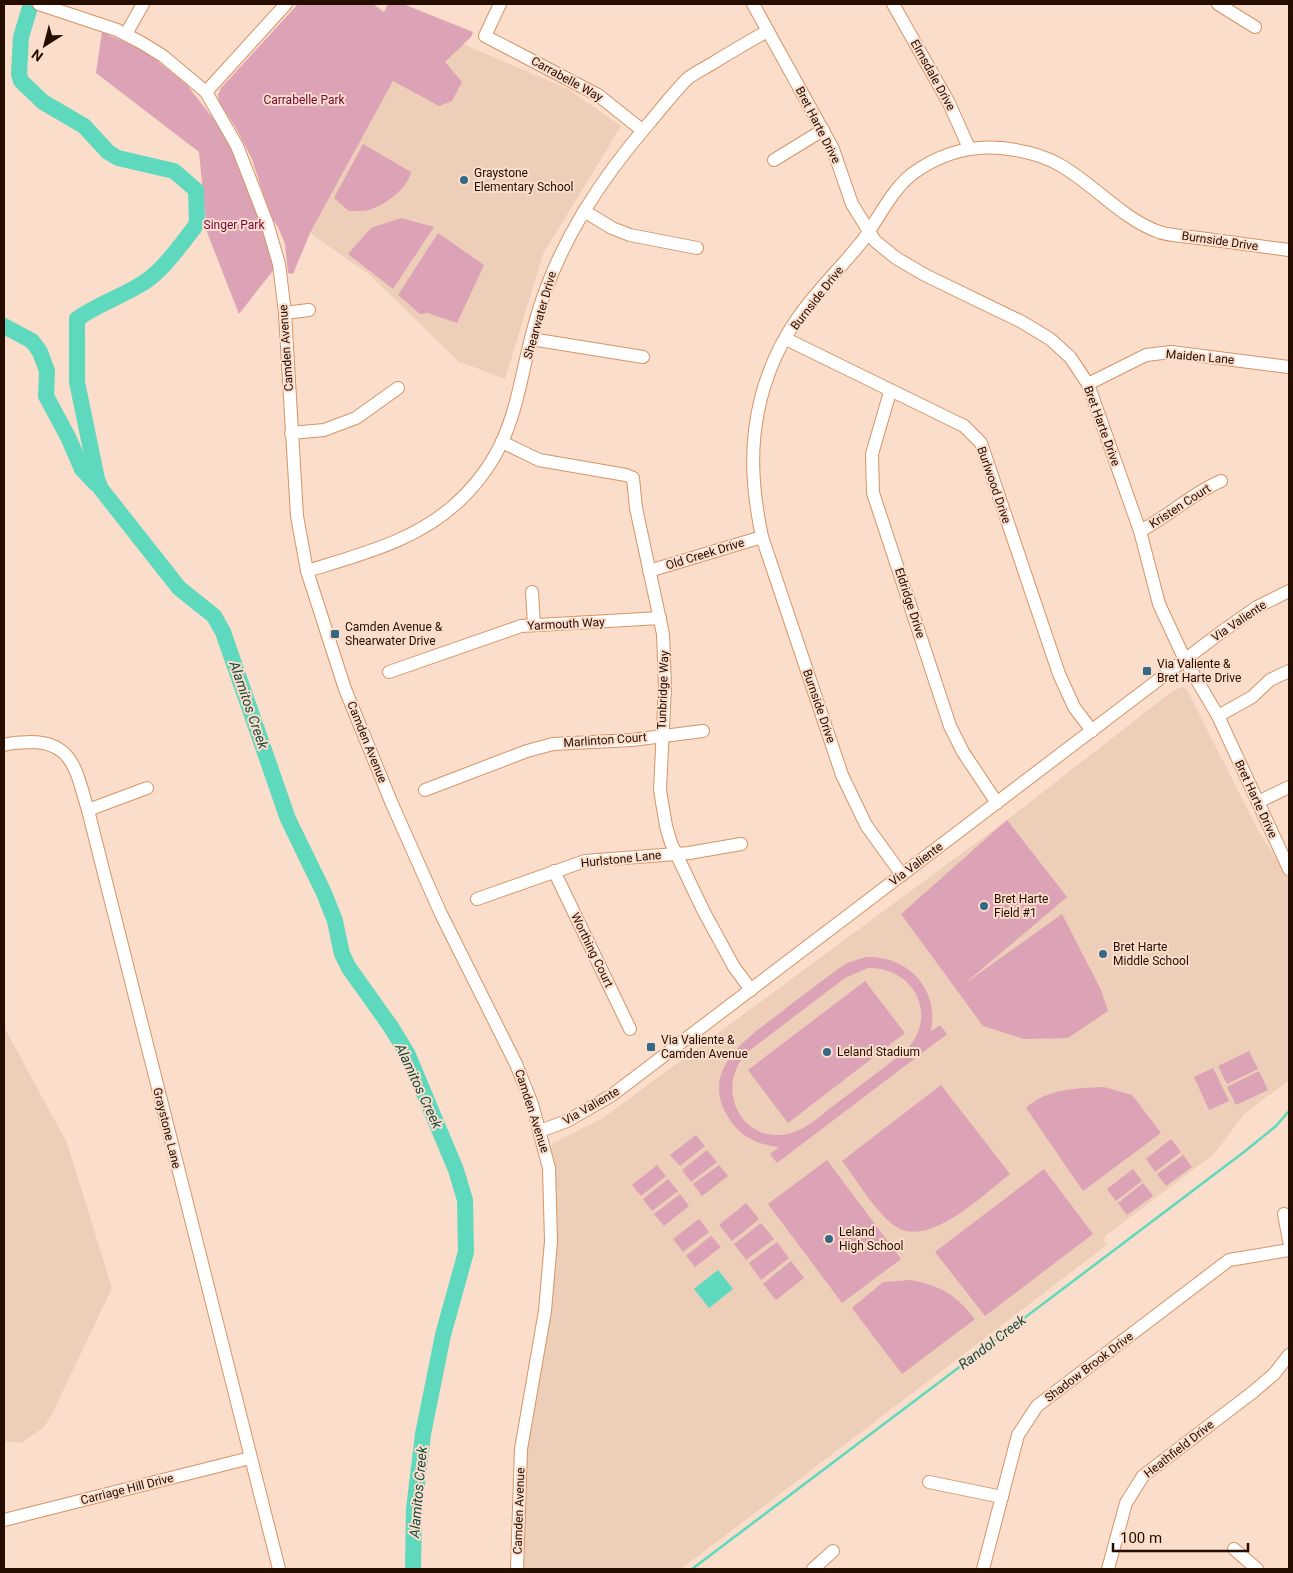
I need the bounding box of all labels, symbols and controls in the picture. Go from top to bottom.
north arrow [20,20,70,70]
street label: Elmsdale Drive [908,37,958,113]
text: N [29,46,46,65]
street label: Carrabelle Way [529,54,605,105]
street label: Bret Harte Drive [793,84,843,166]
park label: Carrabelle Park [263,93,346,107]
place label: Graystone Elementary School [474,166,574,194]
marker: Graystone Elementary School [458,174,470,186]
park label: Singer Park [204,218,265,232]
street label: Burnside Drive [1181,229,1259,253]
street label: Burnside Drive [788,263,846,333]
street label: Shearwater Drive [521,270,559,360]
street label: Camden Avenue [276,304,296,392]
street label: Maiden Lane [1165,347,1235,367]
street label: Bret Harte Drive [1081,384,1123,468]
street label: Burlwood Drive [974,445,1014,525]
street label: Kristen Court [1147,481,1213,531]
street label: Old Creek Drive [664,535,746,573]
street label: Eldridge Drive [892,566,928,640]
street label: Via Valiente [1209,598,1269,644]
street label: Yarmouth Way [527,615,605,633]
place label: Camden Avenue & Shearwater Drive [345,620,443,648]
marker: Camden Avenue & Shearwater Drive [329,628,341,640]
street label: Tunbridge Way [655,650,671,730]
place label: Via Valiente & Bret Harte Drive [1157,657,1241,685]
water label: Alamitos Creek [226,658,272,752]
marker: Via Valiente & Bret Harte Drive [1141,665,1153,677]
street label: Burnside Drive [800,667,838,745]
street label: Camden Avenue [344,699,390,785]
street label: Marlinton Court [563,730,647,750]
street label: Bret Harte Drive [1232,758,1280,840]
street label: Via Valiente [887,839,945,889]
street label: Hurlstone Lane [580,848,662,870]
place label: Bret Harte Field #1 [994,892,1048,920]
marker: Bret Harte Field #1 [978,900,990,912]
street label: Worthing Court [568,911,616,990]
place label: Bret Harte Middle School [1113,940,1189,968]
marker: Bret Harte Middle School [1097,948,1109,960]
place label: Via Valiente & Camden Avenue [661,1033,748,1061]
water label: Alamitos Creek [392,1040,446,1132]
marker: Via Valiente & Camden Avenue [645,1041,657,1053]
place label: Leland Stadium [837,1045,920,1059]
marker: Leland Stadium [821,1046,833,1058]
street label: Camden Avenue [512,1068,552,1154]
street label: Via Valiente [560,1084,622,1128]
street label: Graystone Lane [150,1086,184,1170]
place label: Leland High School [839,1225,903,1253]
marker: Leland High School [823,1233,835,1245]
water label: Randol Creek [955,1311,1030,1372]
street label: Shadow Brook Drive [1042,1329,1136,1405]
street label: Heathfield Drive [1141,1417,1217,1481]
water label: Alamitos Creek [406,1444,430,1539]
street label: Camden Avenue [510,1467,528,1555]
street label: Carriage Hill Drive [79,1471,175,1507]
scale bar [1113,1520,1248,1552]
text: 100 m [1120,1529,1162,1547]

